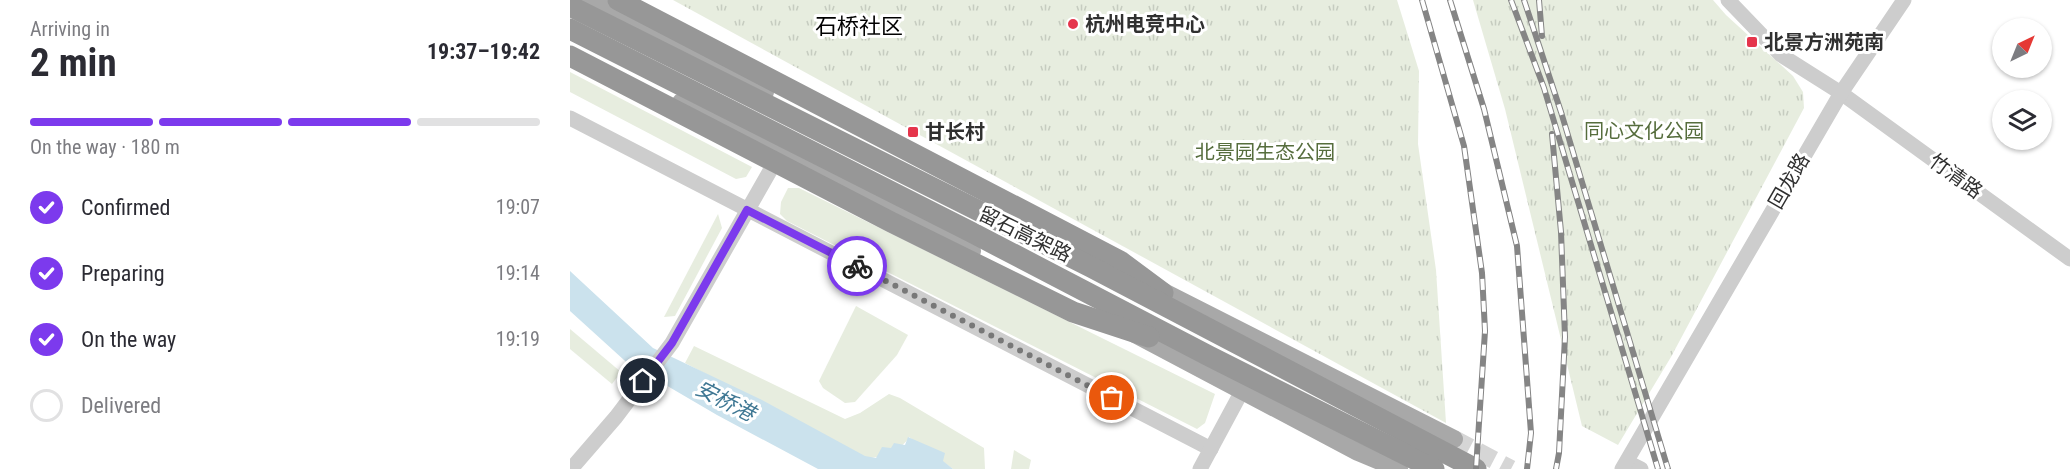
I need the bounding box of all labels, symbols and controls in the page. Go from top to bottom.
place label: 杭州电竞中心 [1085,12,1205,36]
district label: 石桥社区 [815,14,903,39]
text: Arriving in [30,17,110,41]
marker: 杭州电竞中心 [1066,17,1080,31]
north arrow [1992,18,2052,78]
map controls [1992,18,2052,150]
place label: 北景方洲苑南 [1764,30,1884,54]
marker: 北景方洲苑南 [1745,35,1759,49]
text: 19:37–19:42 [427,39,540,64]
text: 2 min [30,40,117,86]
button: layers [1992,90,2052,150]
park label: 同心文化公园 [1584,119,1704,143]
place label: 甘长村 [925,120,985,144]
marker: 甘长村 [906,125,920,139]
text: On the way · 180 m [30,135,180,159]
park label: 北景园生态公园 [1195,140,1335,164]
street label: 回龙路 [1764,149,1814,213]
street label: 竹清路 [1925,149,1987,203]
icon: check [30,191,63,224]
text: Confirmed [81,195,170,220]
text: 19:07 [496,195,540,219]
street label: 留石高架路 [975,201,1075,267]
courier [827,236,887,296]
icon: bike [841,250,874,283]
icon: check [30,257,63,290]
text: Preparing [81,261,165,286]
text: 19:14 [496,261,540,285]
icon: check [30,323,63,356]
text: On the way [81,327,176,352]
text: 19:19 [496,327,540,351]
pin [617,355,668,406]
icon: home [626,364,659,397]
pin [1086,372,1137,423]
water label: 安桥港 [691,376,761,427]
icon: bag [1095,381,1128,414]
text: Delivered [81,393,161,418]

